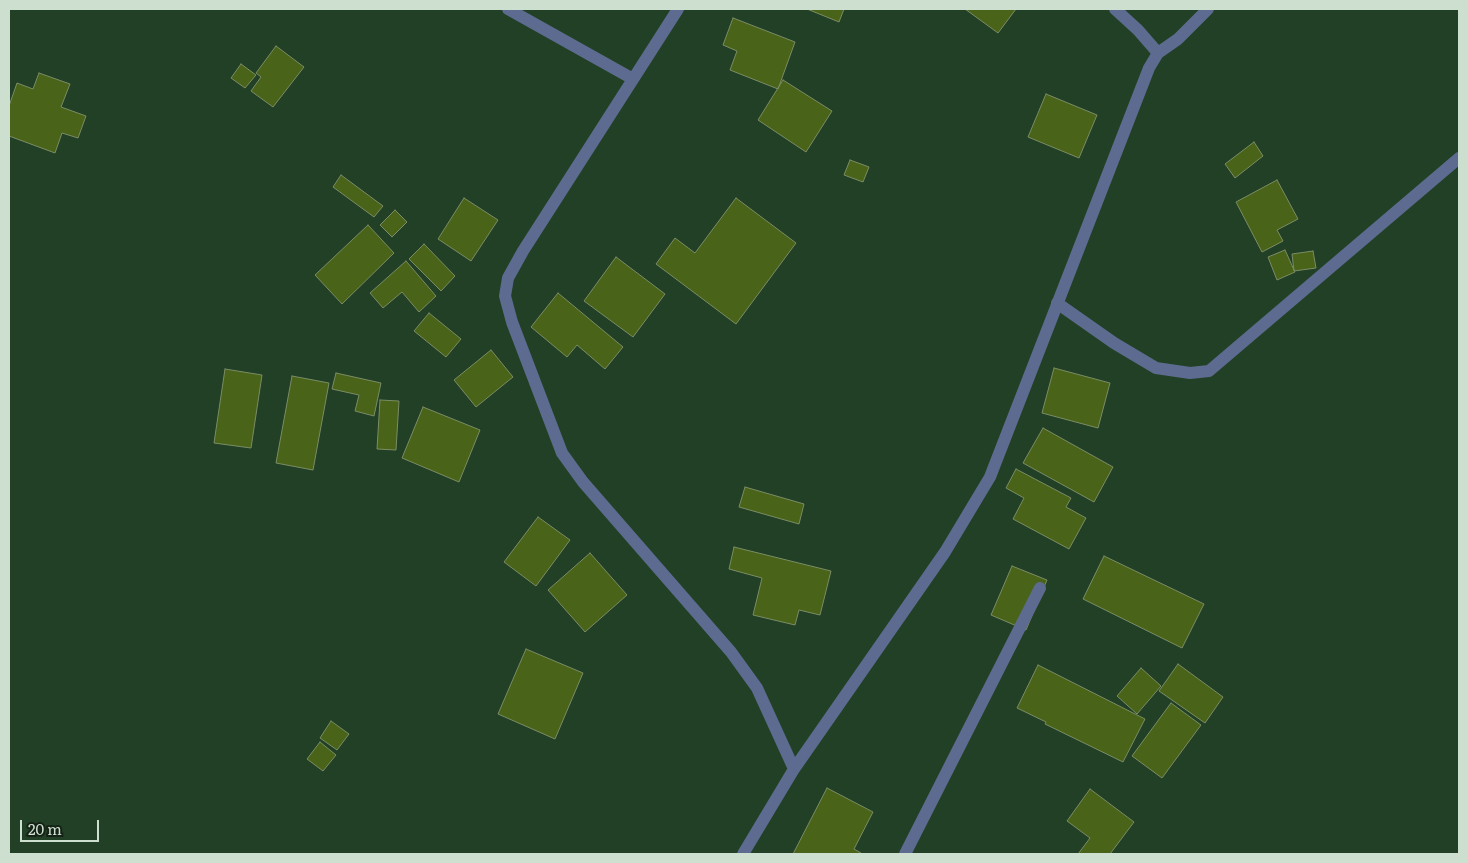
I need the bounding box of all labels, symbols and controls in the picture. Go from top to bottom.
scale bar [22,810,101,842]
text: 20 m [28,817,62,840]

